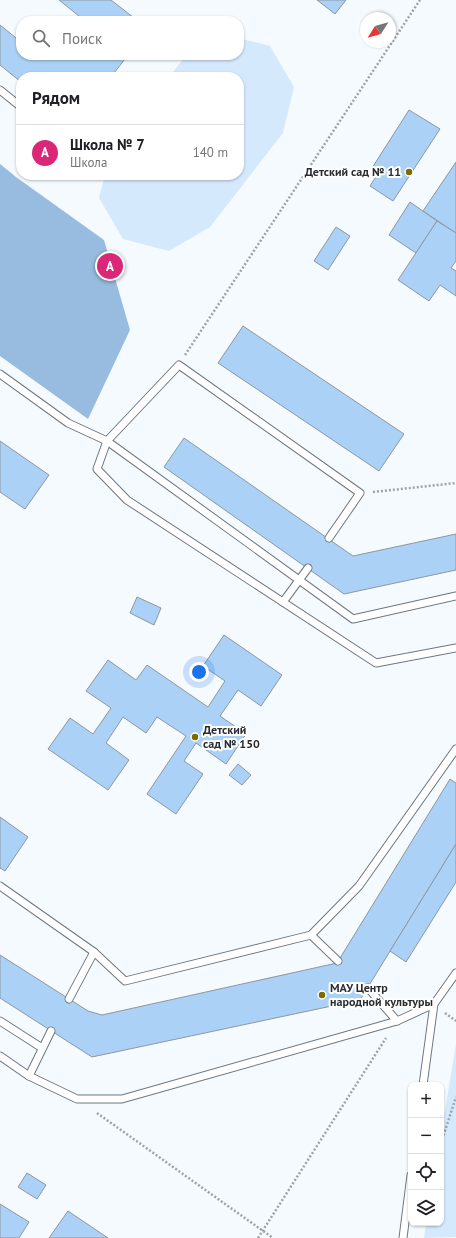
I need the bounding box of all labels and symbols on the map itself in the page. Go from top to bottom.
north arrow [360,12,396,48]
place label: Детский сад № 11 [305,164,401,179]
marker: Детский сад № 11 [404,167,414,177]
pin: A [97,251,123,281]
your location [189,662,209,682]
place label: Детский сад № 150 [203,722,260,751]
marker: Детский сад № 150 [190,732,200,742]
place label: МАУ Центр народной культуры [330,980,433,1009]
marker: МАУ Центр народной культуры [317,990,327,1000]

